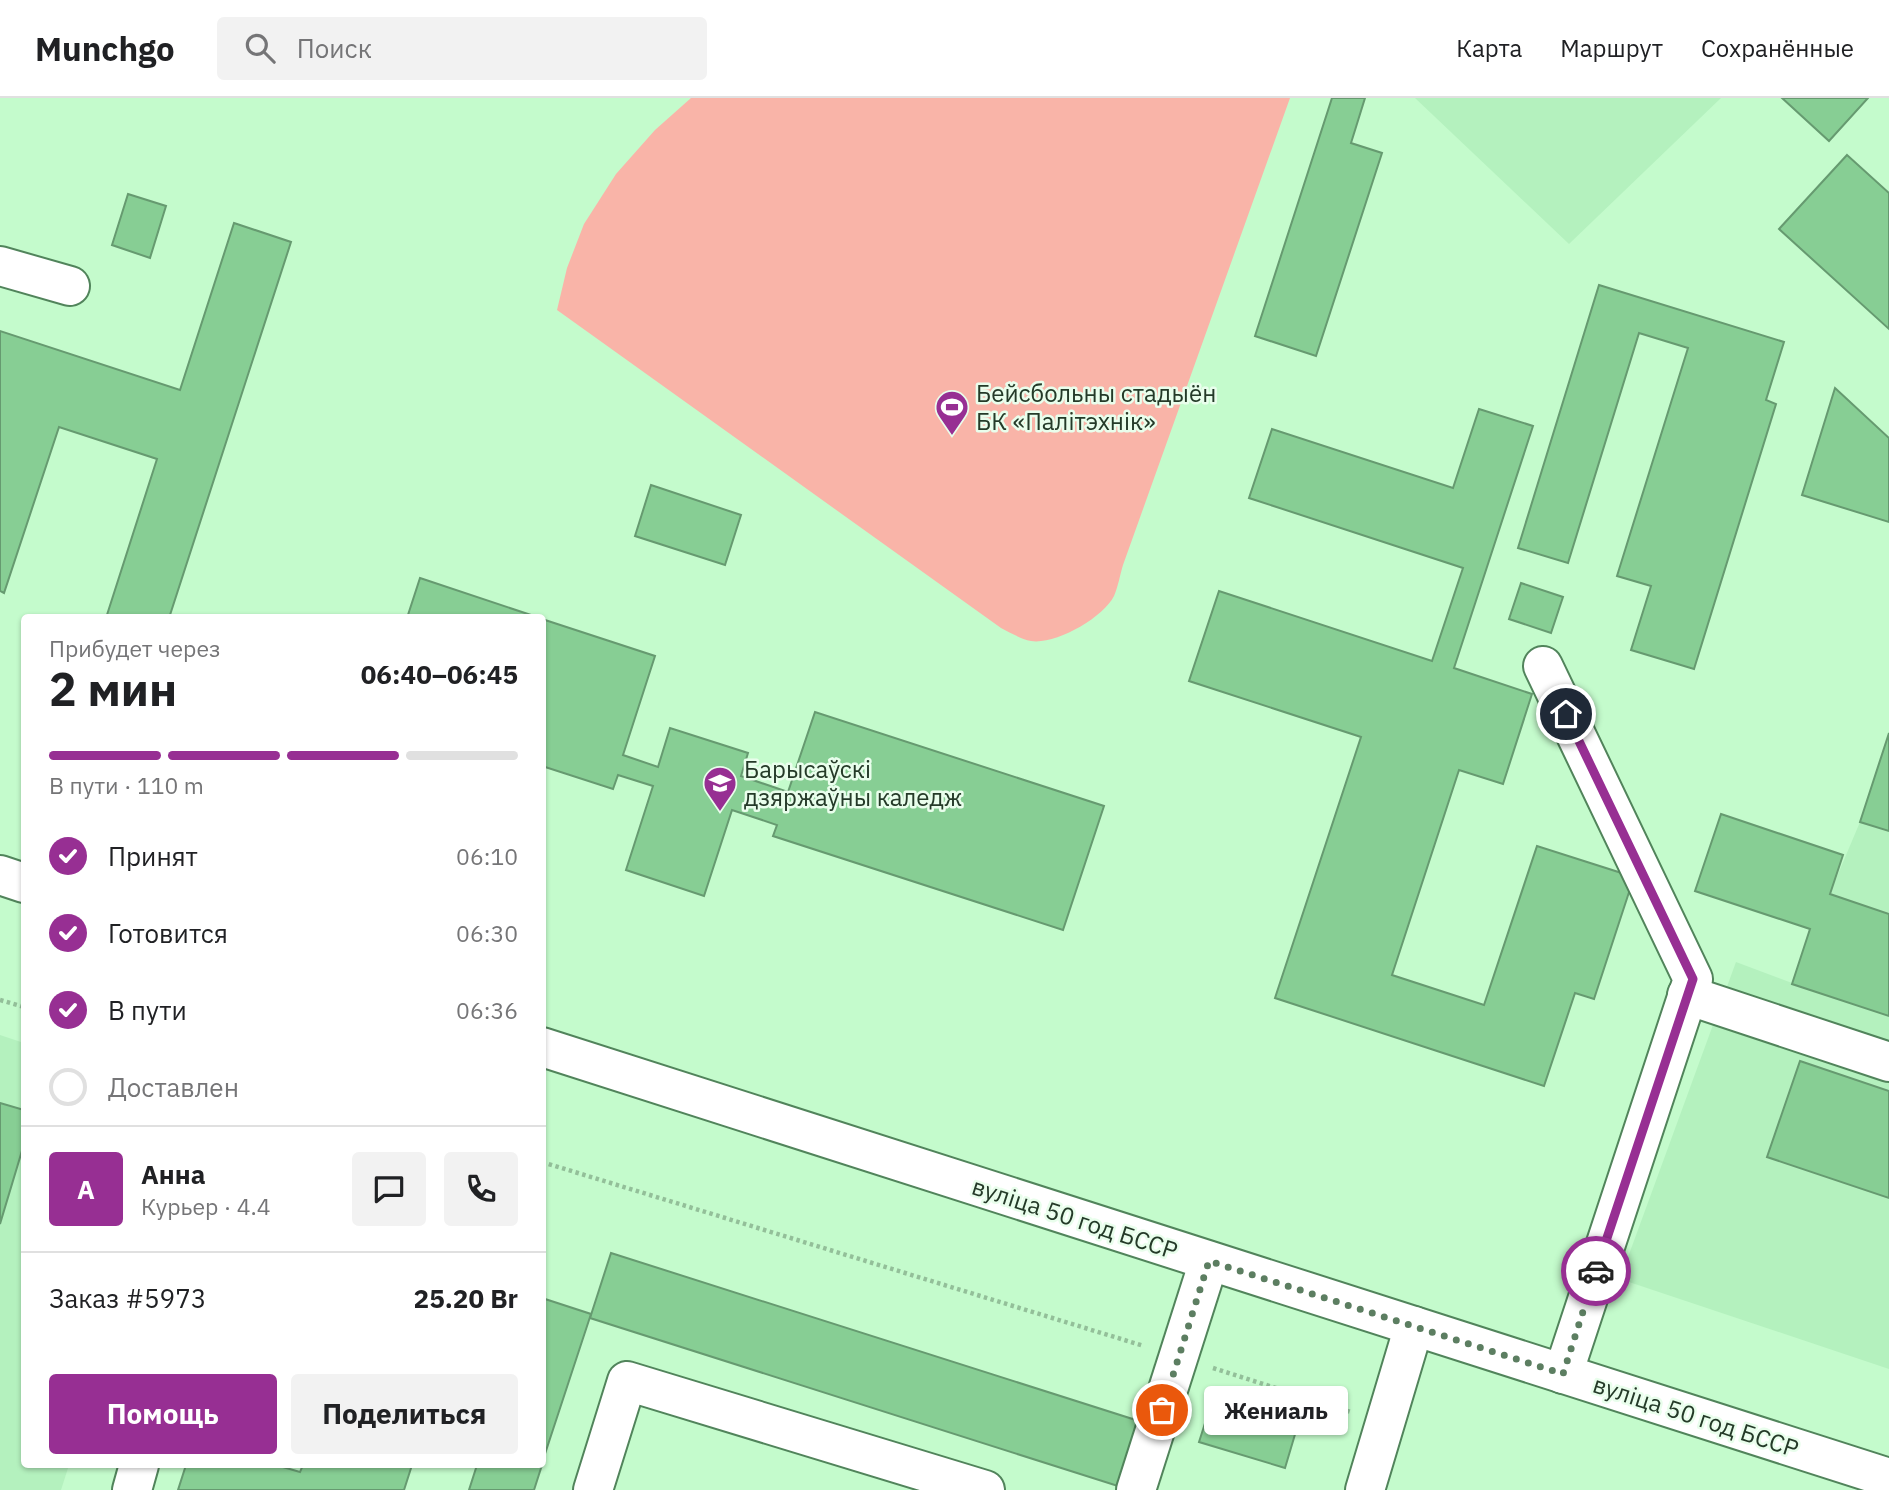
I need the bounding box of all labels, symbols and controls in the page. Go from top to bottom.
search box [217,17,707,80]
text: Munchgo [35,27,175,70]
icon: search [241,29,279,67]
text: Поиск [297,31,372,65]
text: Карта [1456,32,1522,64]
text: Маршрут [1560,32,1663,64]
text: Сохранённые [1701,32,1854,64]
place label: Бейсбольны стадыён БК «Палітэхнік» [976,377,1216,437]
sports icon: Бейсбольны стадыён БК «Палітэхнік» [933,388,971,437]
text: Прибудет через [49,633,221,663]
text: 06:40–06:45 [361,657,518,691]
text: 2 мин [49,659,177,719]
pin [1536,684,1596,744]
icon: home [1547,695,1585,733]
place label: Барысаўскі дзяржаўны каледж [744,753,962,813]
school or university icon: Барысаўскі дзяржаўны каледж [701,764,739,813]
text: В пути · 110 m [49,770,204,800]
icon: check [49,837,87,875]
text: Принят [108,839,198,873]
text: 06:10 [456,841,518,871]
icon: check [49,914,87,952]
text: Готовится [108,916,228,950]
text: 06:30 [456,918,518,948]
icon: check [49,991,87,1029]
text: В пути [108,993,187,1027]
text: 06:36 [456,995,518,1025]
text: Доставлен [108,1070,239,1104]
button: chat [352,1152,426,1226]
button: phone [444,1152,518,1226]
text: Анна [141,1157,205,1191]
street label: вуліца 50 год БССР [968,1170,1182,1266]
text: А [77,1172,95,1206]
text: Курьер · 4.4 [141,1191,271,1221]
courier [1561,1236,1631,1306]
icon: car [1577,1252,1615,1290]
text: Заказ #5973 [49,1281,206,1315]
text: 25.20 Br [414,1281,518,1315]
street label: вуліца 50 год БССР [1589,1368,1803,1464]
button: Помощь [49,1374,277,1454]
button: Поделиться [291,1374,518,1454]
pin [1132,1380,1192,1440]
callout: Жениаль [1204,1386,1348,1434]
icon: bag [1143,1391,1181,1429]
text: Жениаль [1224,1395,1328,1425]

